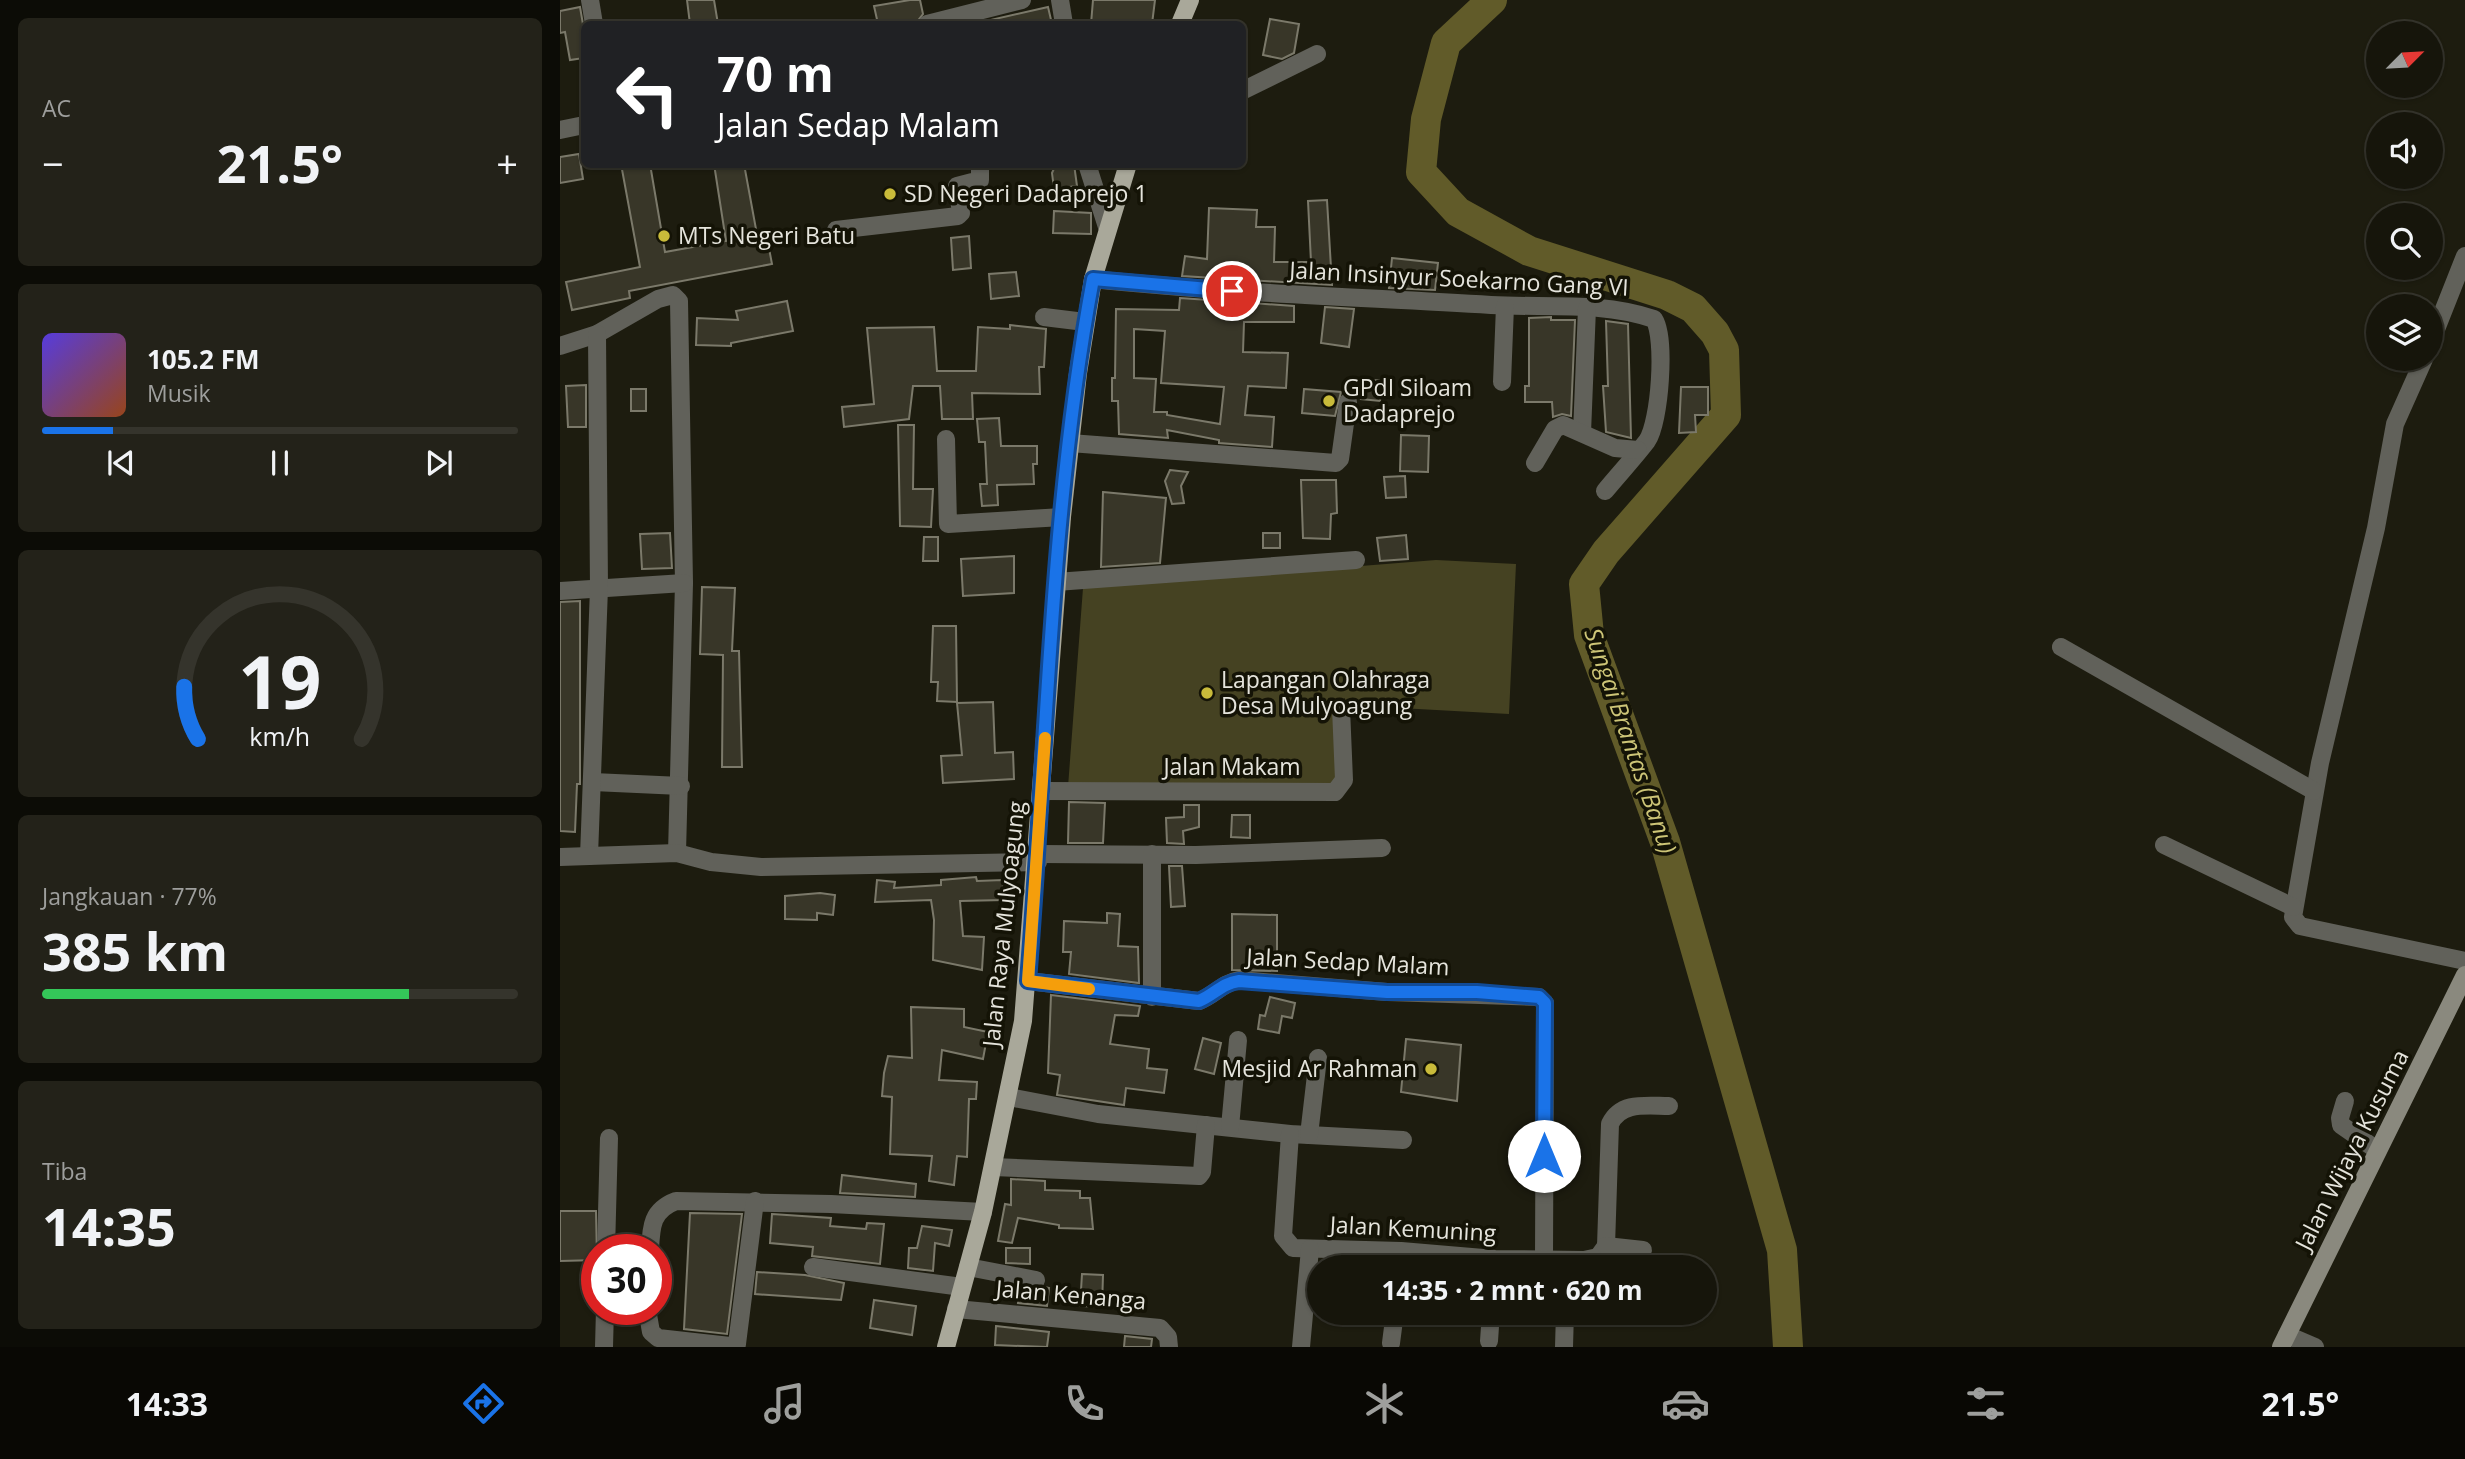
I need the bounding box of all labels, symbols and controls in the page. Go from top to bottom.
north arrow [2366,21,2443,98]
map controls [2366,21,2443,371]
text: 70 m [717,40,834,106]
icon: left [602,49,693,140]
text: AC [42,92,71,124]
text: Jalan Sedap Malam [717,103,1000,146]
button: sound [2366,112,2443,189]
text: 21.5° [217,127,343,198]
text: − [42,137,64,189]
text: + [496,137,518,189]
place label: SD Negeri Dadaprejo 1 [904,177,1148,209]
marker: SD Negeri Dadaprejo 1 [882,186,898,202]
button: search [2366,203,2443,280]
place label: MTs Negeri Batu [678,219,855,251]
marker: MTs Negeri Batu [656,228,672,244]
street label: Jalan Insinyur Soekarno Gang VI [1287,253,1630,303]
pin [1202,261,1262,321]
icon: arrive [1213,272,1251,310]
button: layers [2366,294,2443,371]
text: 105.2 FM [147,341,259,377]
place label: GPdI Siloam Dadaprejo [1343,371,1472,429]
text: Musik [147,377,211,409]
marker: GPdI Siloam Dadaprejo [1321,393,1337,409]
icon: previous [102,444,140,482]
icon: pause [261,444,299,482]
icon: next [420,444,458,482]
water label: Sungai Brantas (Banu) [1577,623,1686,858]
text: 19 [238,632,322,731]
place label: Lapangan Olahraga Desa Mulyoagung [1221,663,1430,721]
marker: Lapangan Olahraga Desa Mulyoagung [1199,685,1215,701]
text: km/h [250,719,310,753]
street label: Jalan Makam [1161,750,1301,782]
street label: Jalan Raya Mulyoagung [974,799,1032,1050]
text: Jangkauan · 77% [42,880,217,912]
text: 385 km [42,915,228,986]
street label: Jalan Sedap Malam [1244,940,1450,982]
street label: Jalan Wijaya Kusuma [2286,1044,2415,1257]
place label: Mesjid Ar Rahman [1222,1052,1417,1084]
marker: Mesjid Ar Rahman [1423,1061,1439,1077]
position arrow [1507,1119,1581,1193]
text: Tiba [42,1155,87,1187]
text: 14:35 [42,1190,176,1261]
street label: Jalan Kemuning [1327,1208,1498,1248]
speed limit sign: 30 [581,1234,672,1325]
street label: Jalan Kenanga [993,1271,1148,1317]
text: 14:35 · 2 mnt · 620 m [1381,1272,1643,1308]
icon: directions [459,1379,508,1428]
icon: music [760,1379,809,1428]
icon: phone [1060,1379,1109,1428]
icon: climate [1360,1379,1409,1428]
icon: car [1661,1379,1710,1428]
icon: filters [1961,1379,2010,1428]
text: 14:33 [126,1382,208,1425]
text: 21.5° [2262,1382,2339,1425]

